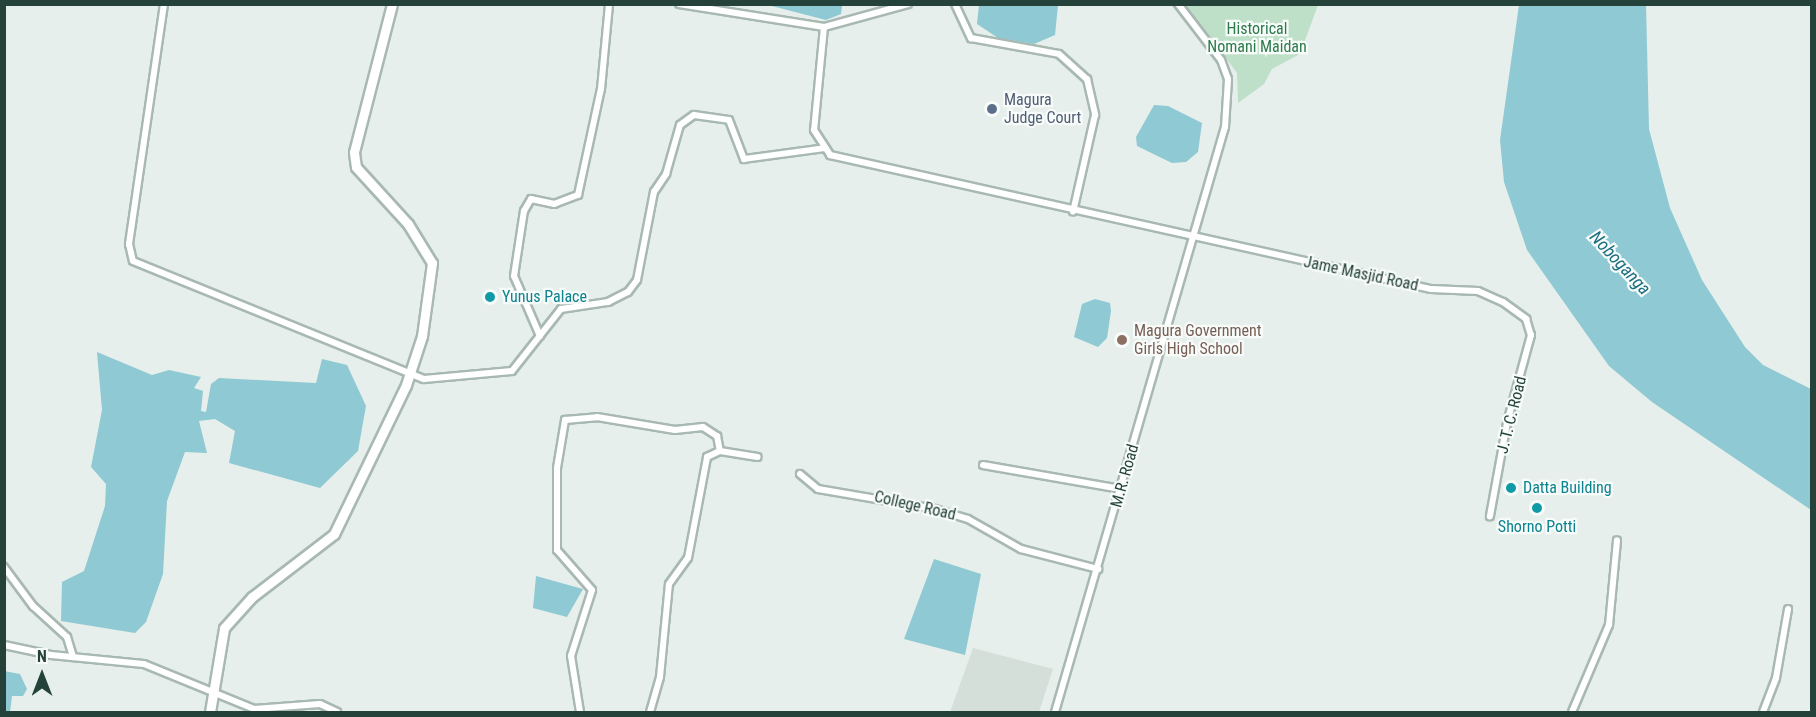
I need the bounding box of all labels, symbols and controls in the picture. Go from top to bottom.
park label: Historical Nomani Maidan [1207,19,1307,57]
place label: Magura Judge Court [1004,90,1081,128]
marker: Magura Judge Court [985,102,999,116]
water label: Noboganga [1585,227,1655,299]
street label: Jame Masjid Road [1302,252,1420,296]
place label: Yunus Palace [502,287,587,307]
marker: Yunus Palace [483,290,497,304]
place label: Magura Government Girls High School [1134,321,1262,359]
marker: Magura Government Girls High School [1115,333,1129,347]
street label: J. T. C. Road [1493,374,1531,456]
street label: M.R. Road [1107,442,1143,510]
place label: Datta Building [1523,478,1612,498]
marker: Datta Building [1504,481,1518,495]
street label: College Road [872,487,958,525]
marker: Shorno Potti [1530,501,1544,515]
place label: Shorno Potti [1498,517,1576,537]
north arrow [12,645,72,705]
text: N [37,647,47,666]

